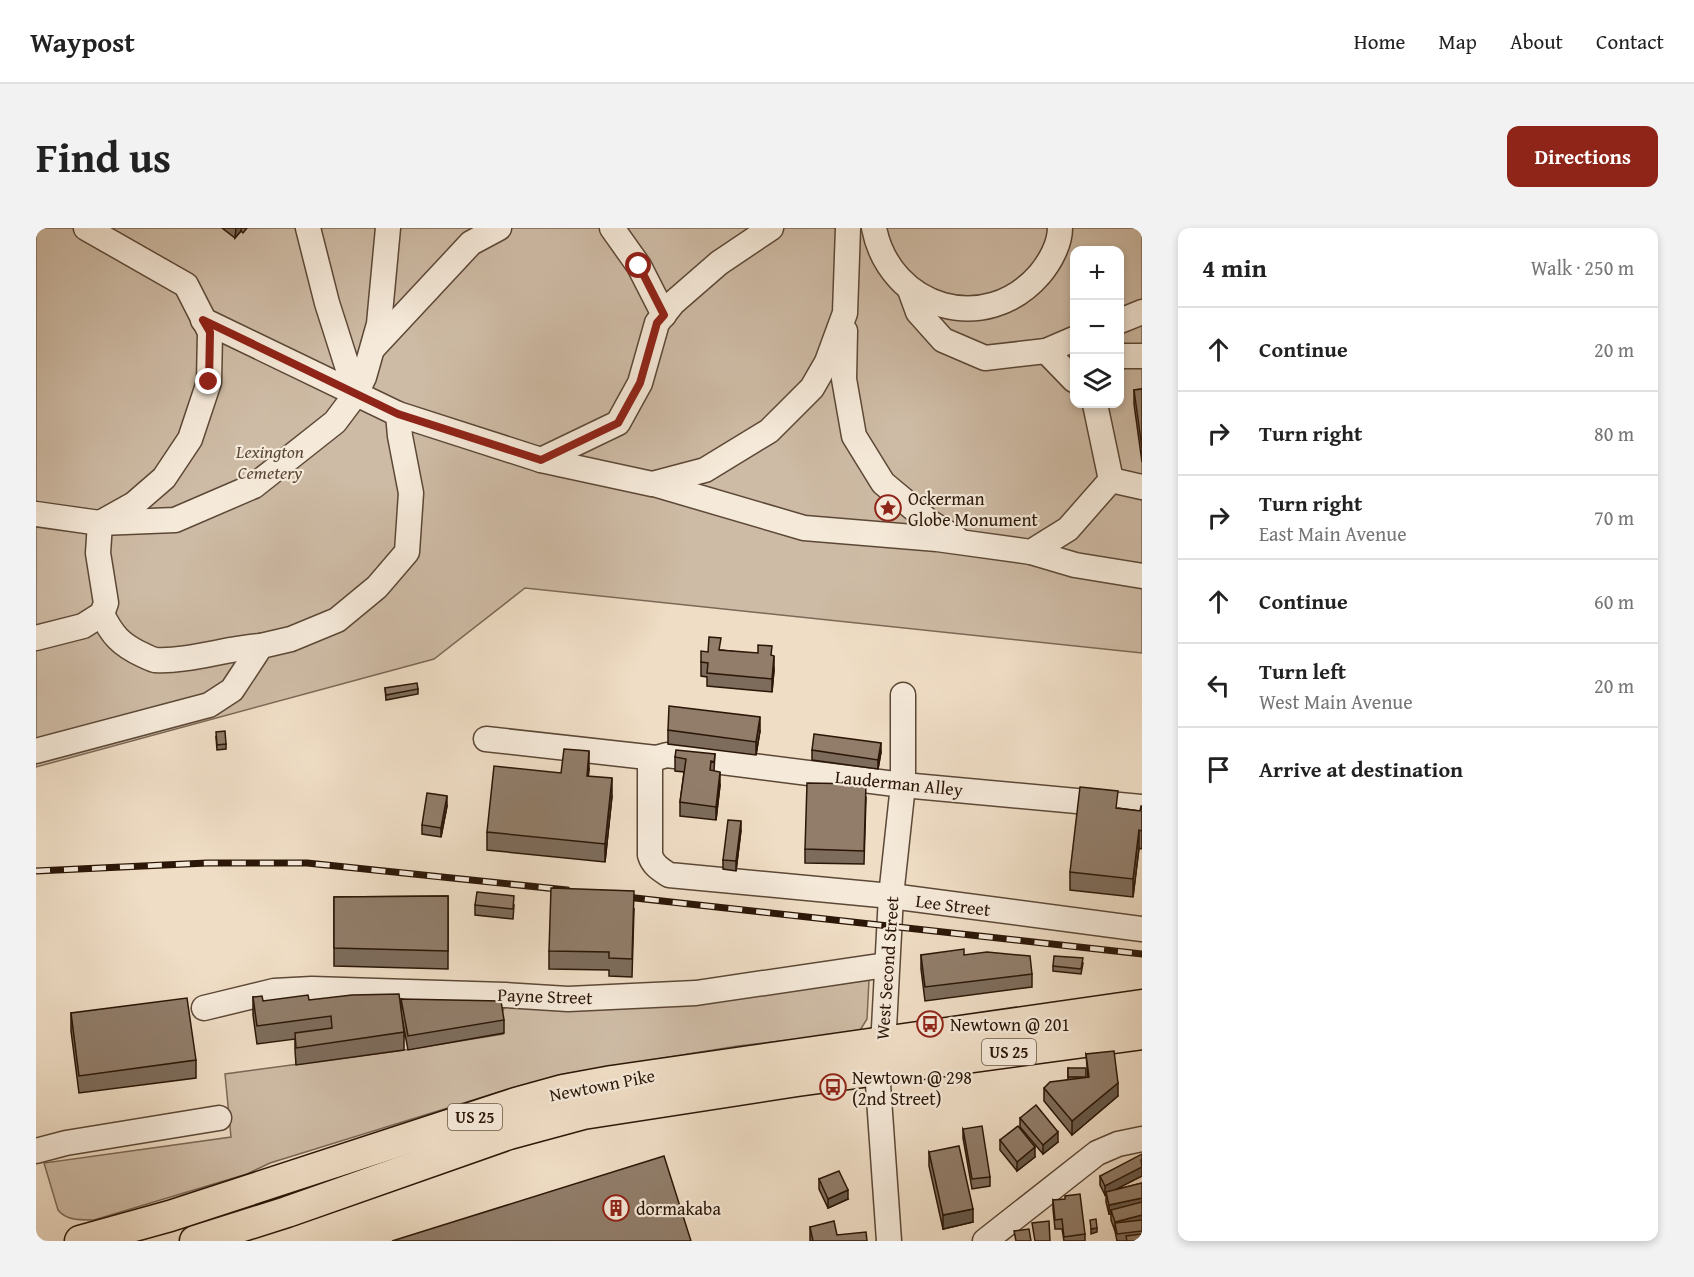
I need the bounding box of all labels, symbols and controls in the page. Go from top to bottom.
text: Waypost [30,21,135,62]
text: Home [1354,26,1405,57]
text: Map [1438,26,1477,57]
text: About [1510,26,1563,57]
text: Contact [1596,26,1664,57]
text: Find us [36,126,171,187]
button: Directions [1507,126,1658,187]
map controls [1070,246,1124,408]
button: + [1070,246,1124,300]
text: 4 min [1202,248,1267,287]
route start [625,252,651,278]
text: Walk · 250 m [1531,253,1634,282]
button: − [1070,300,1124,354]
icon: ahead [1202,333,1235,366]
text: Continue [1259,333,1348,365]
text: 20 m [1594,335,1634,364]
button: layers [1070,354,1124,408]
route end [195,368,221,394]
icon: right [1202,417,1235,450]
text: Turn right [1259,417,1362,449]
text: 80 m [1594,419,1634,448]
park label: Lexington Cemetery [235,438,304,486]
place label: Ockerman Globe Monument [908,485,1039,533]
text: Turn right [1259,487,1362,519]
place icon: Ockerman Globe Monument [873,493,903,523]
icon: right [1202,501,1235,534]
text: 70 m [1594,503,1634,532]
text: East Main Avenue [1259,519,1407,548]
icon: ahead [1202,585,1235,618]
text: Continue [1259,585,1348,617]
text: 60 m [1594,587,1634,616]
text: Turn left [1259,655,1346,687]
icon: left [1202,669,1235,702]
text: 20 m [1594,671,1634,700]
text: West Main Avenue [1259,687,1413,716]
icon: arrive [1202,753,1235,786]
text: Arrive at destination [1259,753,1463,785]
street label: Lauderman Alley [834,763,964,803]
street label: Lee Street [914,887,993,923]
street label: West Second Street [869,895,906,1041]
street label: Payne Street [497,981,594,1011]
bus stop icon: Newtown @ 201 [915,1009,945,1039]
place label: Newtown @ 201 [950,1011,1070,1038]
road number: US 25 [982,1039,1036,1065]
street label: Newtown Pike [547,1062,657,1108]
place label: Newtown @ 298 (2nd Street) [852,1064,972,1112]
bus stop icon: Newtown @ 298 (2nd Street) [818,1072,848,1102]
road number: US 25 [448,1104,502,1130]
building icon: dormakaba [601,1193,631,1223]
place label: dormakaba [636,1195,721,1222]

